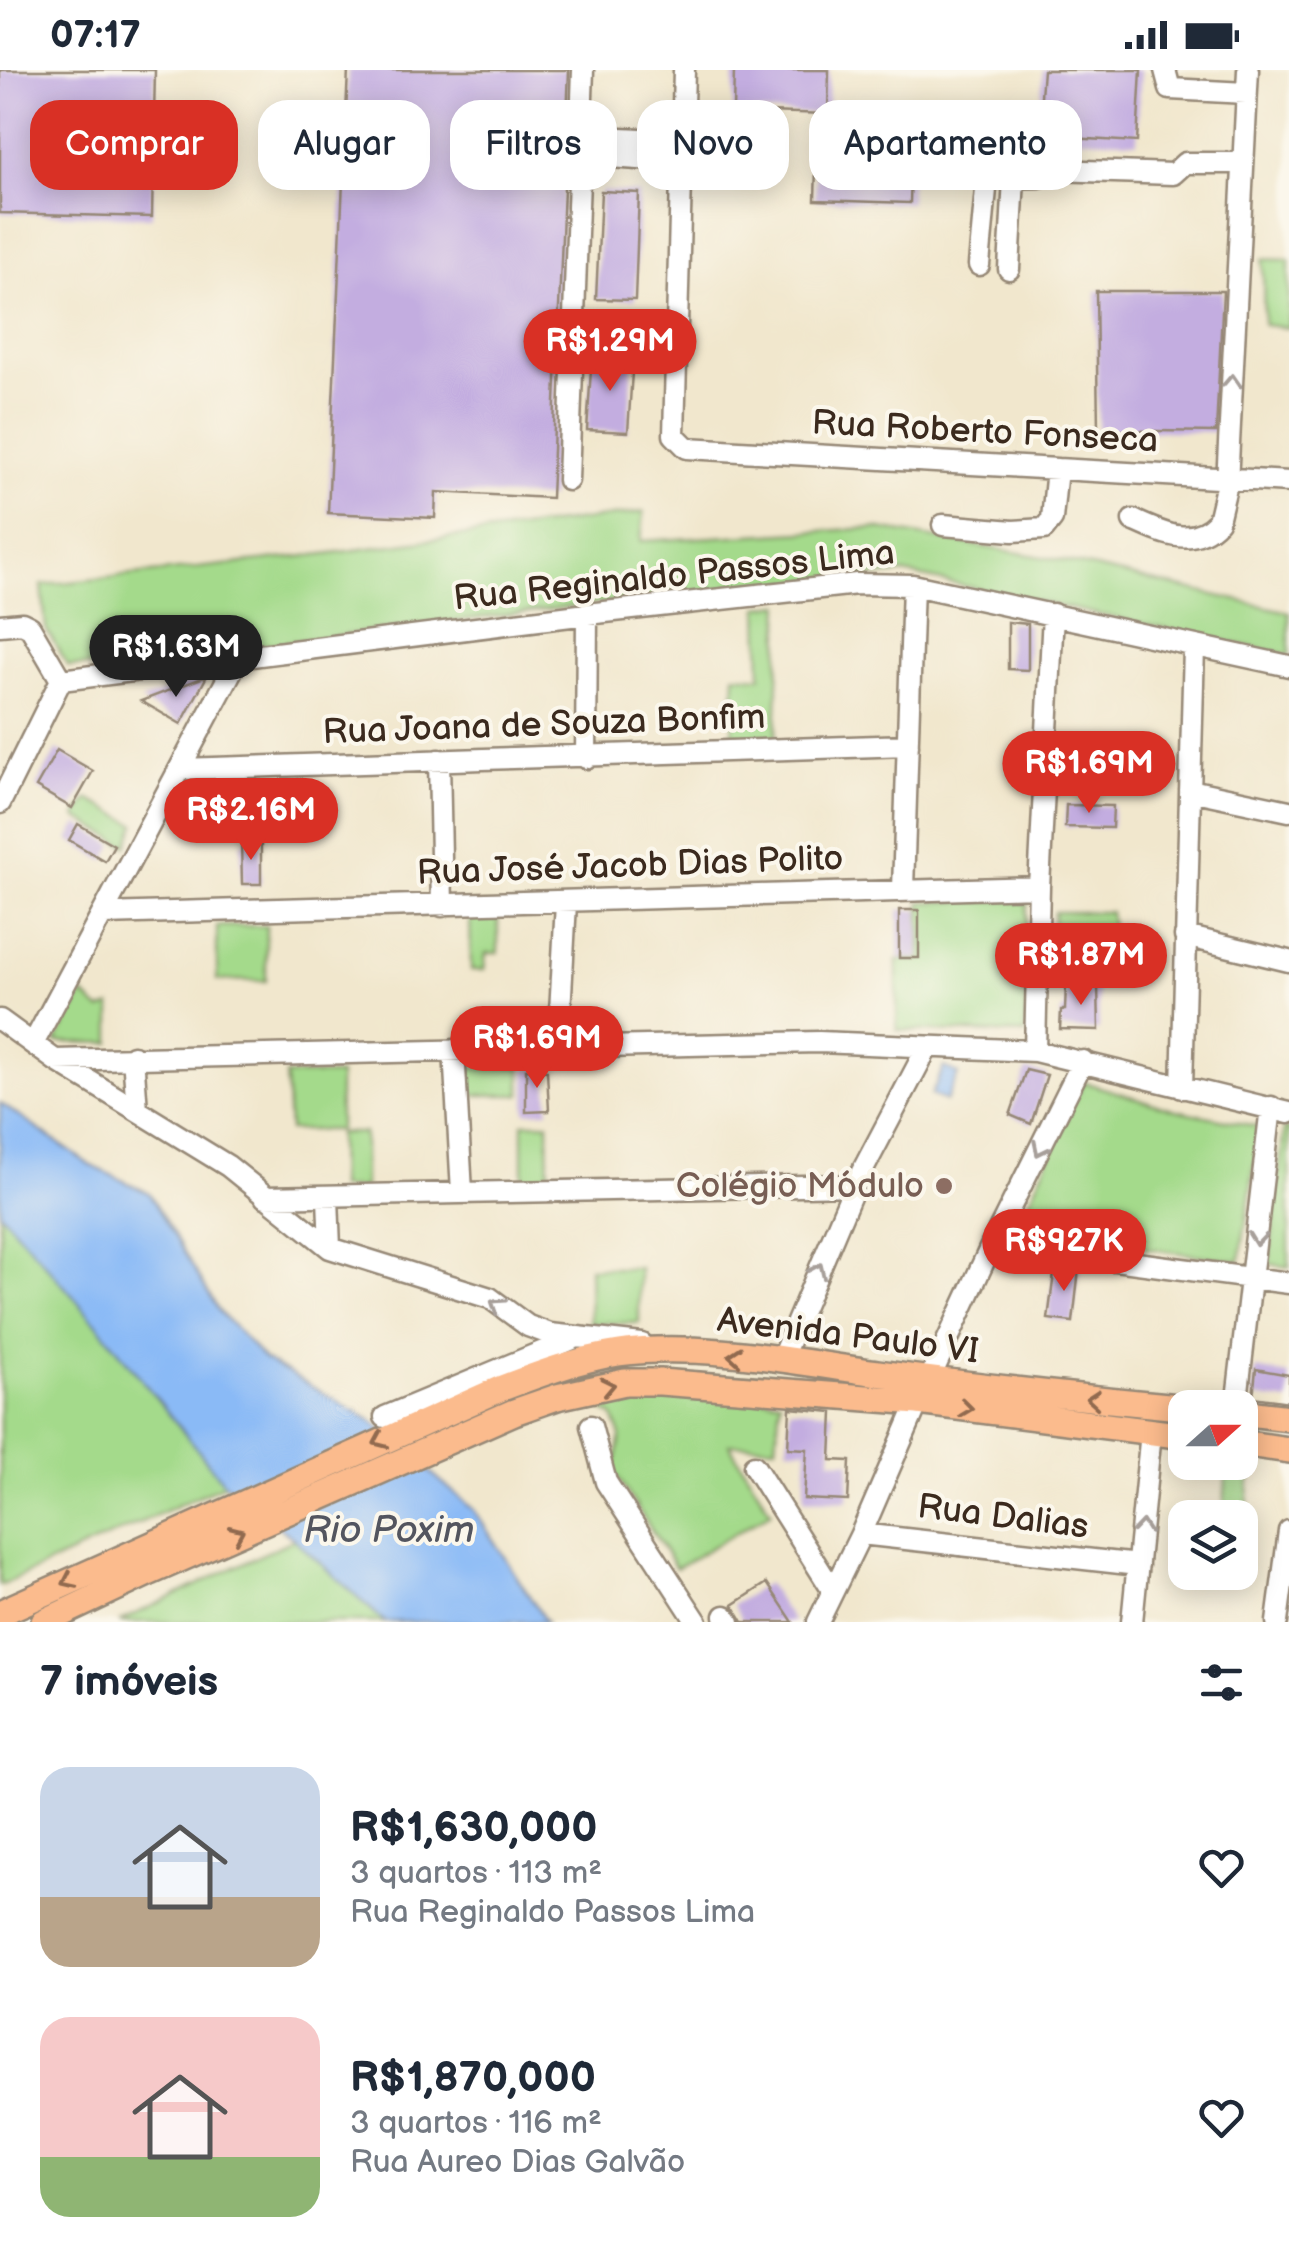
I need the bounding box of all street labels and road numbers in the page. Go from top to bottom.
street label: Rua Roberto Fonseca [811,401,1159,463]
street label: Rua Reginaldo Passos Lima [451,531,897,621]
street label: Rua Joana de Souza Bonfim [322,696,766,754]
street label: Rua José Jacob Dias Polito [416,837,844,895]
street label: Avenida Paulo VI [715,1299,981,1373]
street label: Rua Dalias [915,1485,1091,1549]

